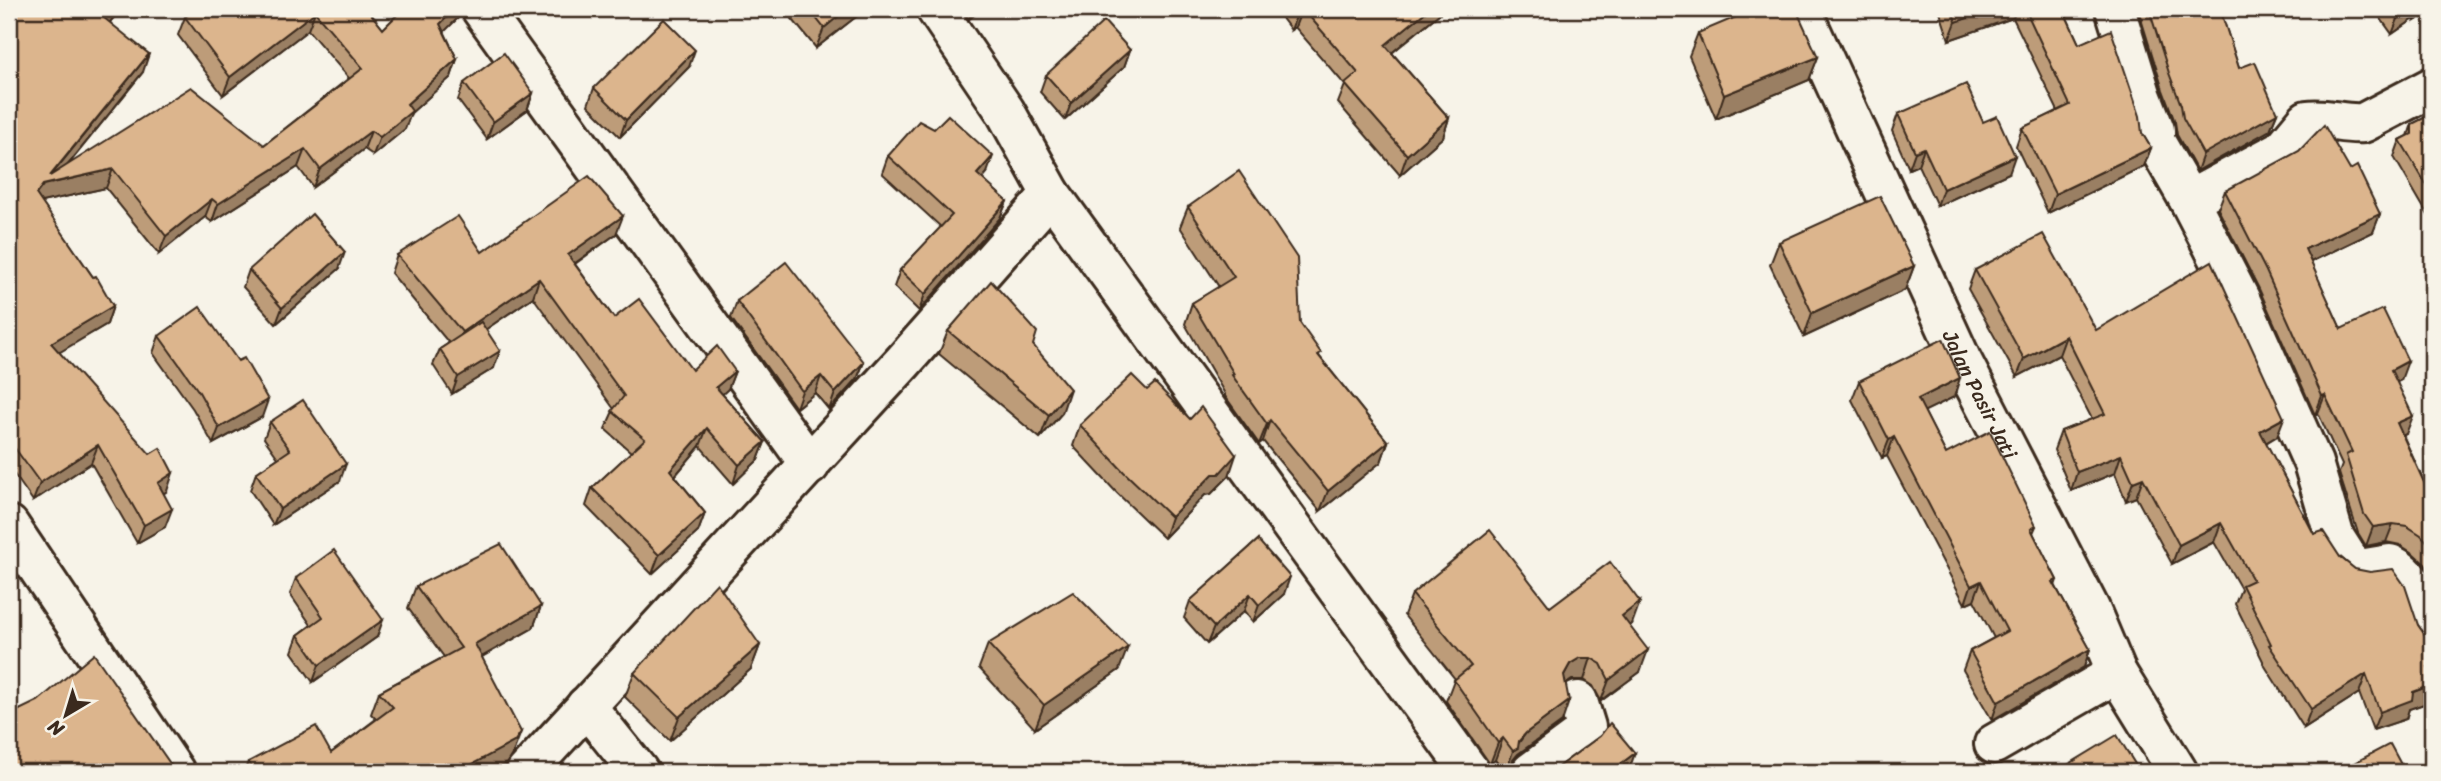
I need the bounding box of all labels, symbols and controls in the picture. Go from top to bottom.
street label: Jalan Pasir Jati [1931,323,2029,467]
north arrow [32,680,102,750]
text: N [40,710,72,746]

